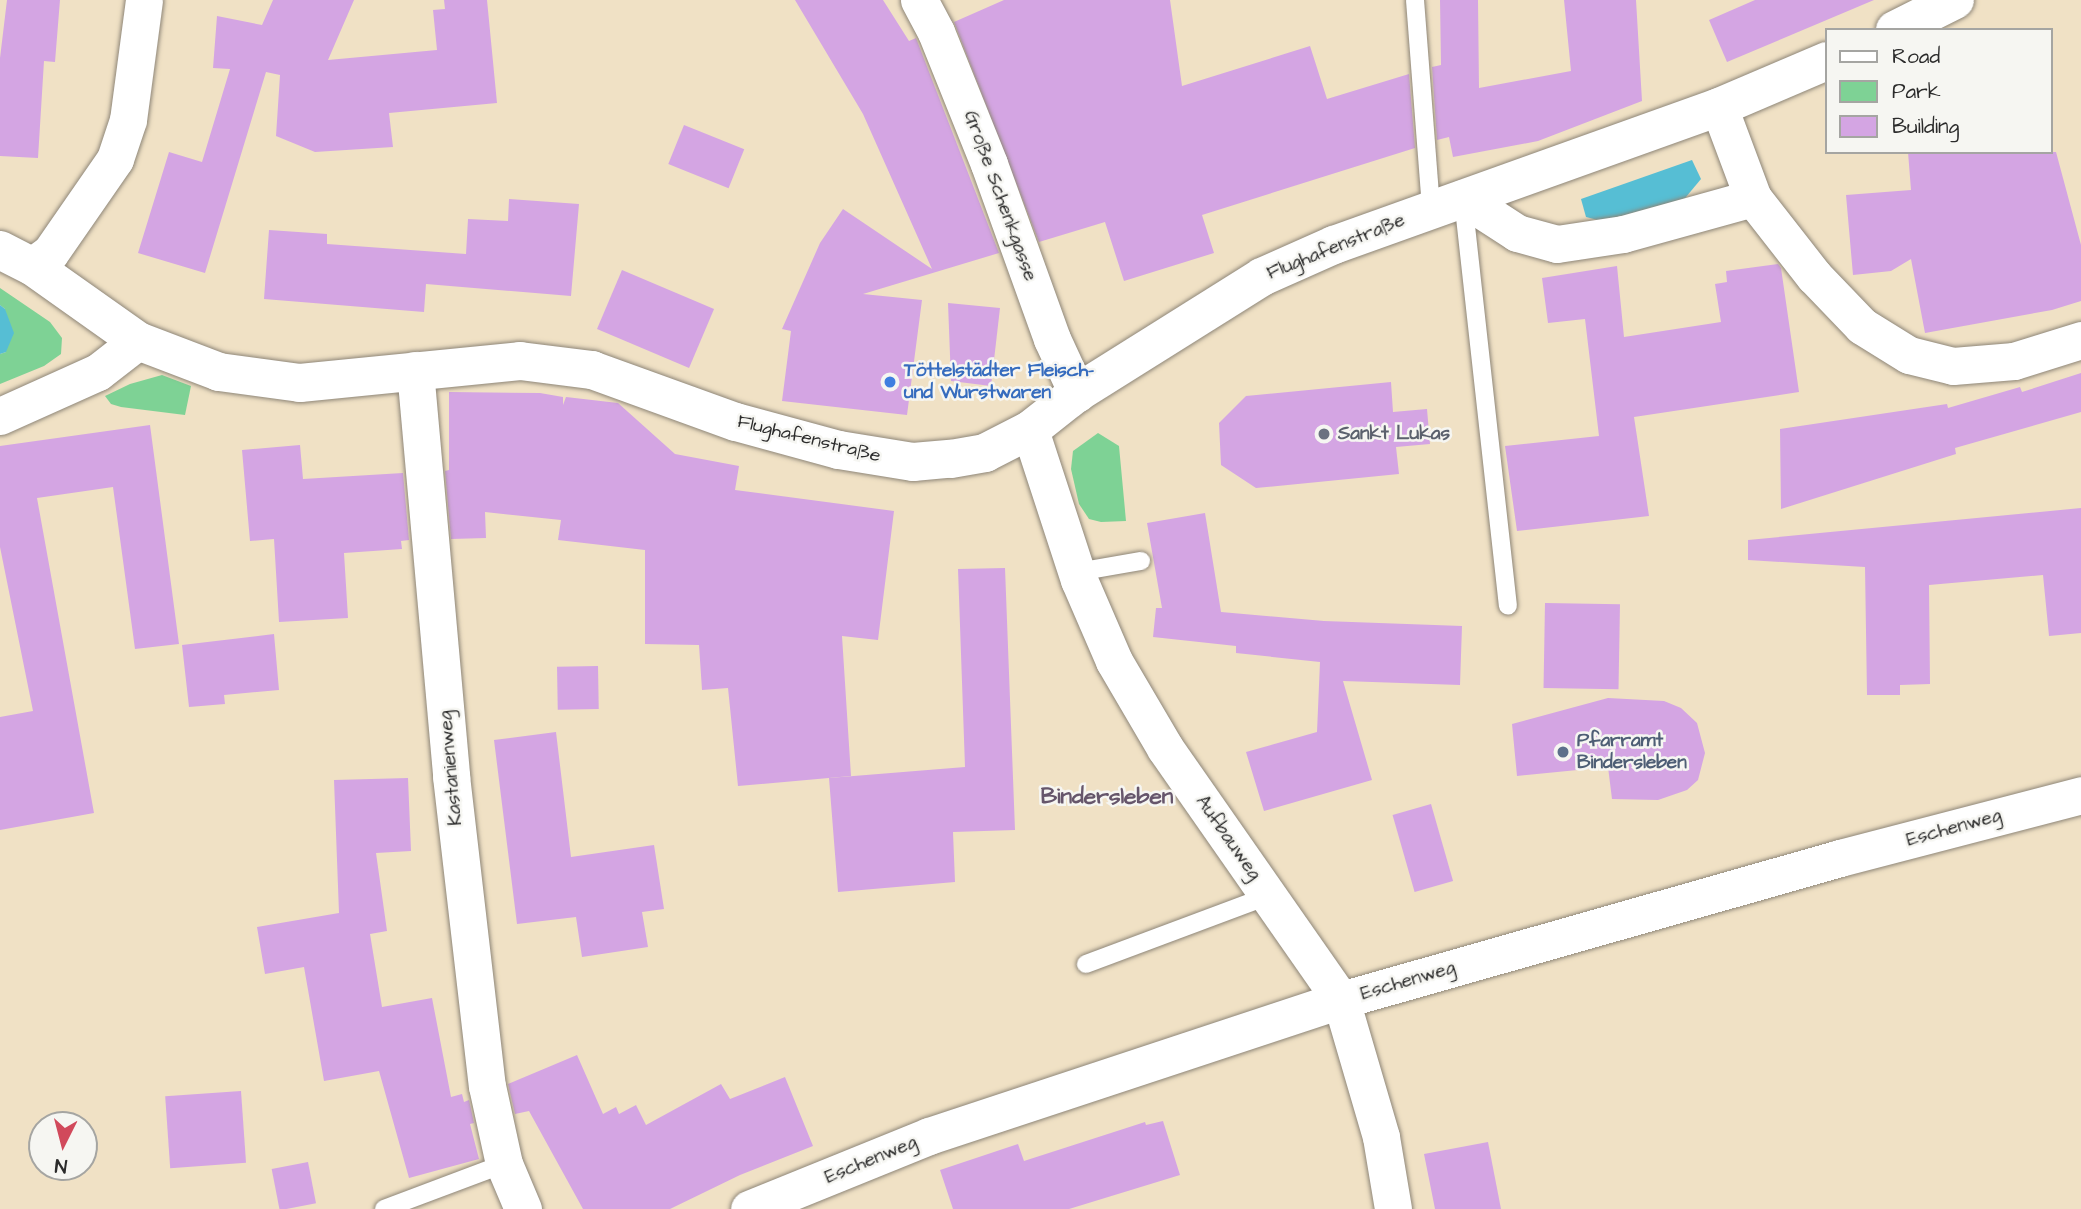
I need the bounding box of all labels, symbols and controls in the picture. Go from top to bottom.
legend [1826,28,2053,154]
text: Road [1892,42,1940,71]
text: Park [1892,77,1941,106]
street label: Große Schenkgasse [959,108,1041,284]
text: Building [1892,112,1959,141]
street label: Flughafenstraße [1264,209,1408,285]
place label: Töttelstädter Fleisch- und Wurstwaren [904,360,1094,404]
marker: Töttelstädter Fleisch- und Wurstwaren [882,374,898,390]
street label: Flughafenstraße [735,410,883,468]
place label: Sankt Lukas [1338,423,1450,445]
marker: Sankt Lukas [1316,426,1332,442]
street label: Kastanienweg [435,709,467,827]
place label: Pfarramt Bindersleben [1577,730,1687,774]
marker: Pfarramt Bindersleben [1555,744,1571,760]
district label: Bindersleben [1041,782,1173,810]
street label: Aufbauweg [1190,791,1266,885]
street label: Eschenweg [1904,804,2004,852]
street label: Eschenweg [1358,957,1458,1005]
north arrow [28,1111,98,1181]
street label: Eschenweg [822,1131,920,1189]
text: N [54,1151,68,1179]

